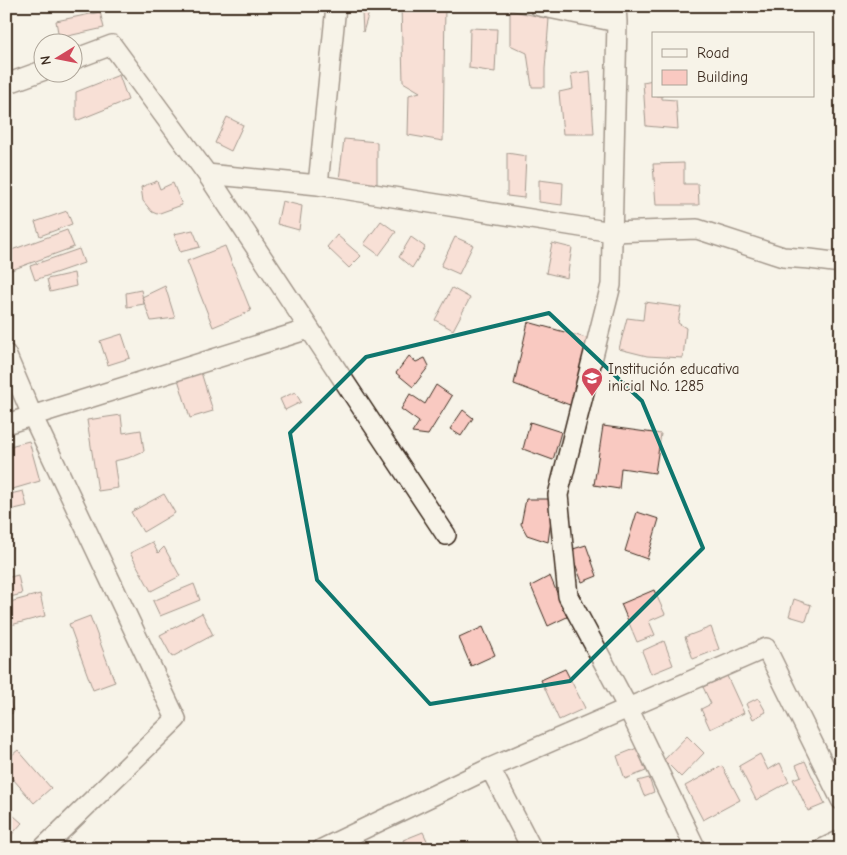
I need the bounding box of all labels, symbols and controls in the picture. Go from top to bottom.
north arrow [32,32,82,82]
legend [652,32,814,98]
text: Road [697,44,729,62]
text: N [37,54,55,66]
text: Building [697,68,748,86]
place label: Institución educativa inicial No. 1285 [608,360,739,395]
school or university icon: Institución educativa inicial No. 1285 [580,366,604,397]

